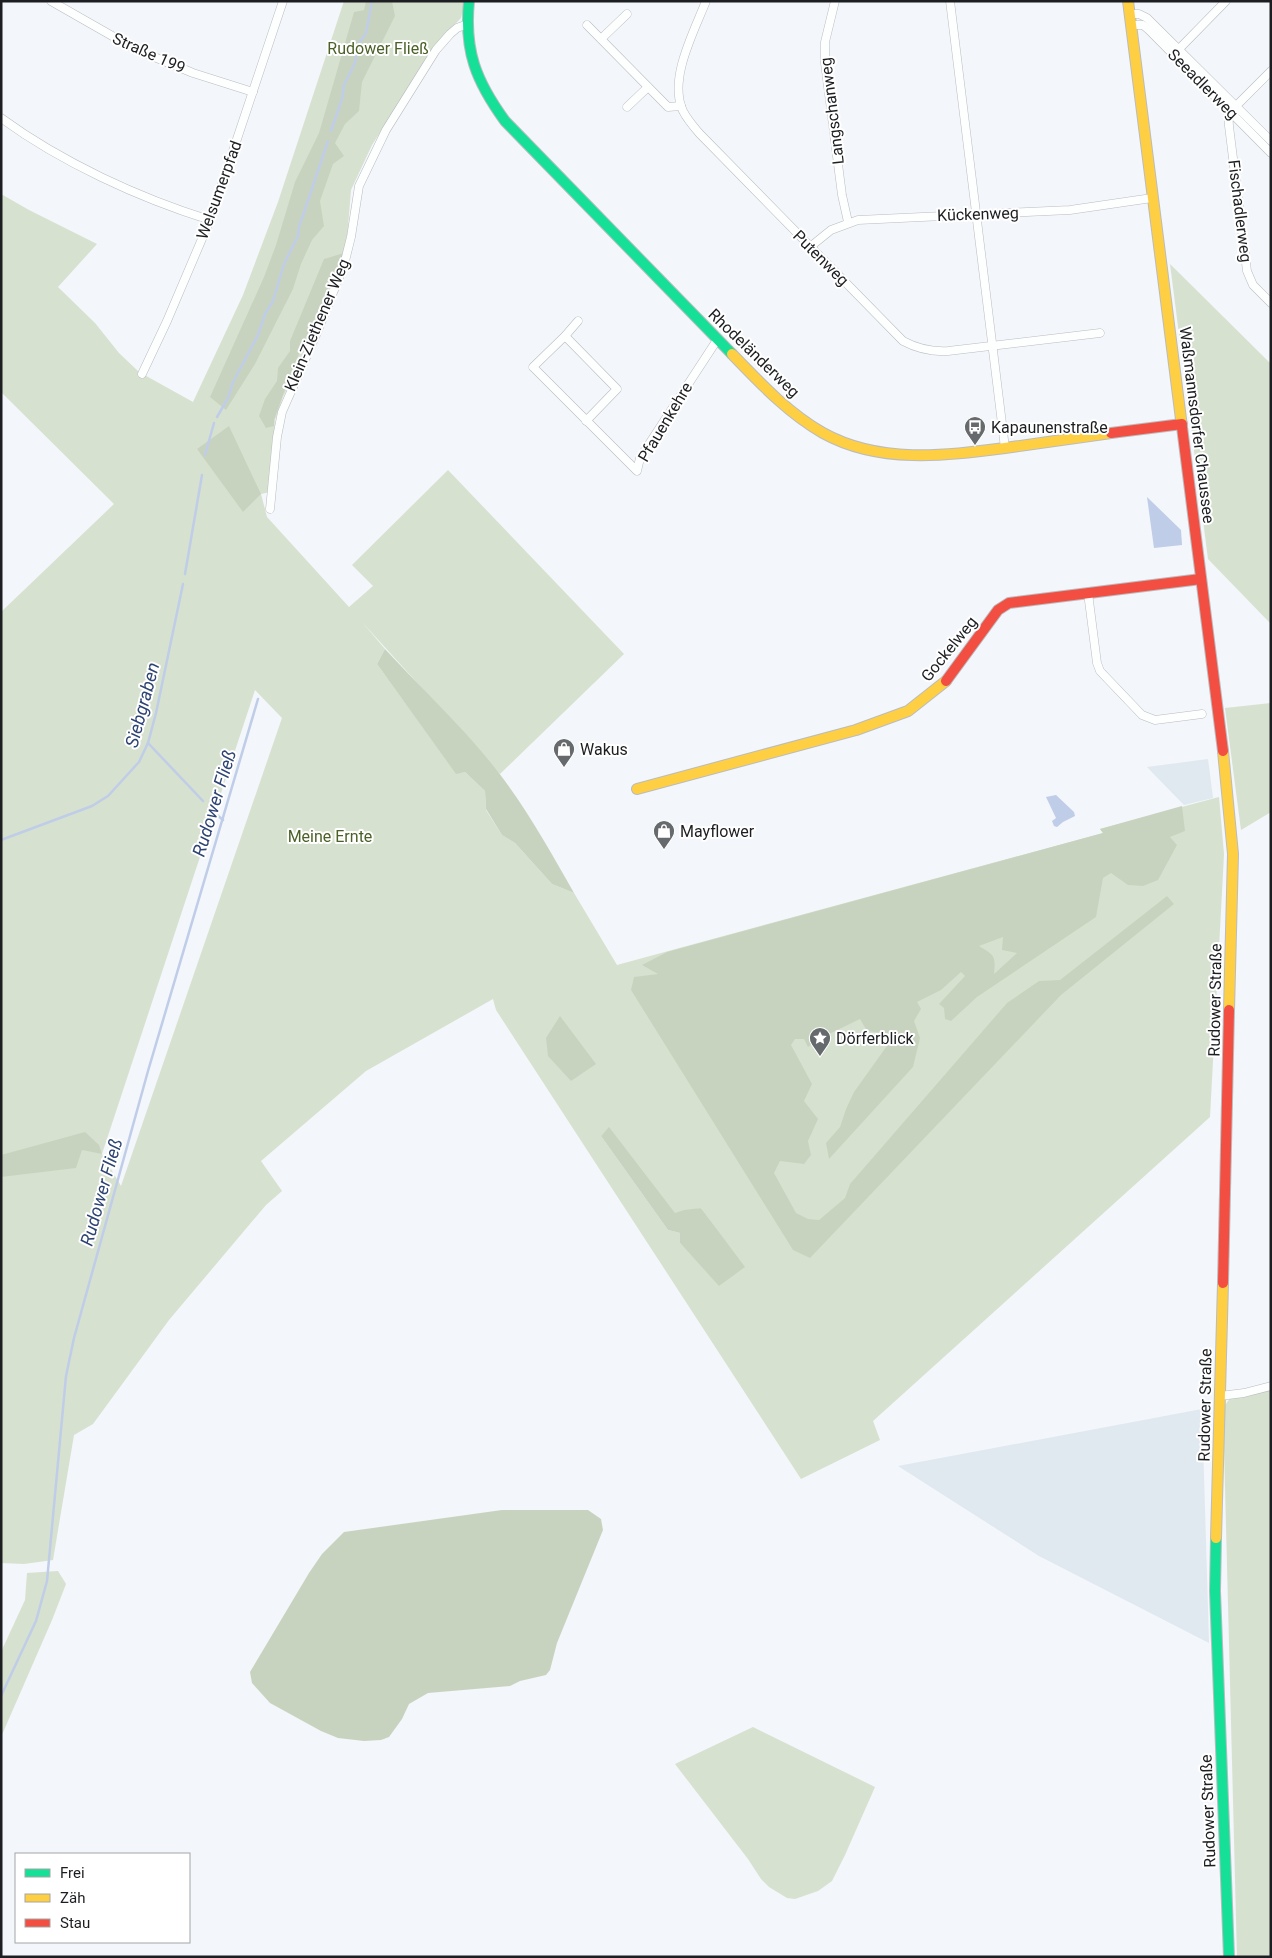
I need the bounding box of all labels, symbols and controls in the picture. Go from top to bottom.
street label: Straße 199 [110,29,188,77]
park label: Rudower Fließ [327,39,429,58]
street label: Seeadlerweg [1164,45,1242,123]
street label: Langschanweg [816,56,848,166]
street label: Welsumerpfad [192,138,246,242]
street label: Fischadlerweg [1224,159,1256,263]
street label: Kückenweg [937,203,1019,225]
street label: Putenweg [789,226,853,290]
street label: Klein-Ziethener Weg [280,256,354,394]
street label: Rhodeländerweg [704,305,804,401]
street label: Waßmannsdorfer Chaussee [1176,326,1218,524]
street label: Pfauenkehre [634,379,696,465]
bus stop icon: Kapaunenstraße [963,415,987,446]
place label: Kapaunenstraße [991,418,1108,437]
street label: Gockelweg [917,613,981,685]
water label: Siebgraben [121,660,163,750]
shop icon: Wakus [552,737,576,768]
place label: Wakus [580,740,628,759]
water label: Rudower Fließ [188,747,240,859]
shop icon: Mayflower [652,819,676,850]
place label: Mayflower [680,822,755,841]
park label: Meine Ernte [288,827,372,846]
street label: Rudower Straße [1205,943,1225,1057]
place icon: Dörferblick [808,1026,832,1057]
place label: Dörferblick [836,1029,915,1048]
water label: Rudower Fließ [76,1136,126,1248]
street label: Rudower Straße [1195,1348,1215,1462]
street label: Rudower Straße [1197,1754,1219,1868]
legend [15,1853,190,1943]
text: Frei [60,1864,85,1882]
text: Zäh [60,1889,85,1907]
text: Stau [60,1914,90,1932]

